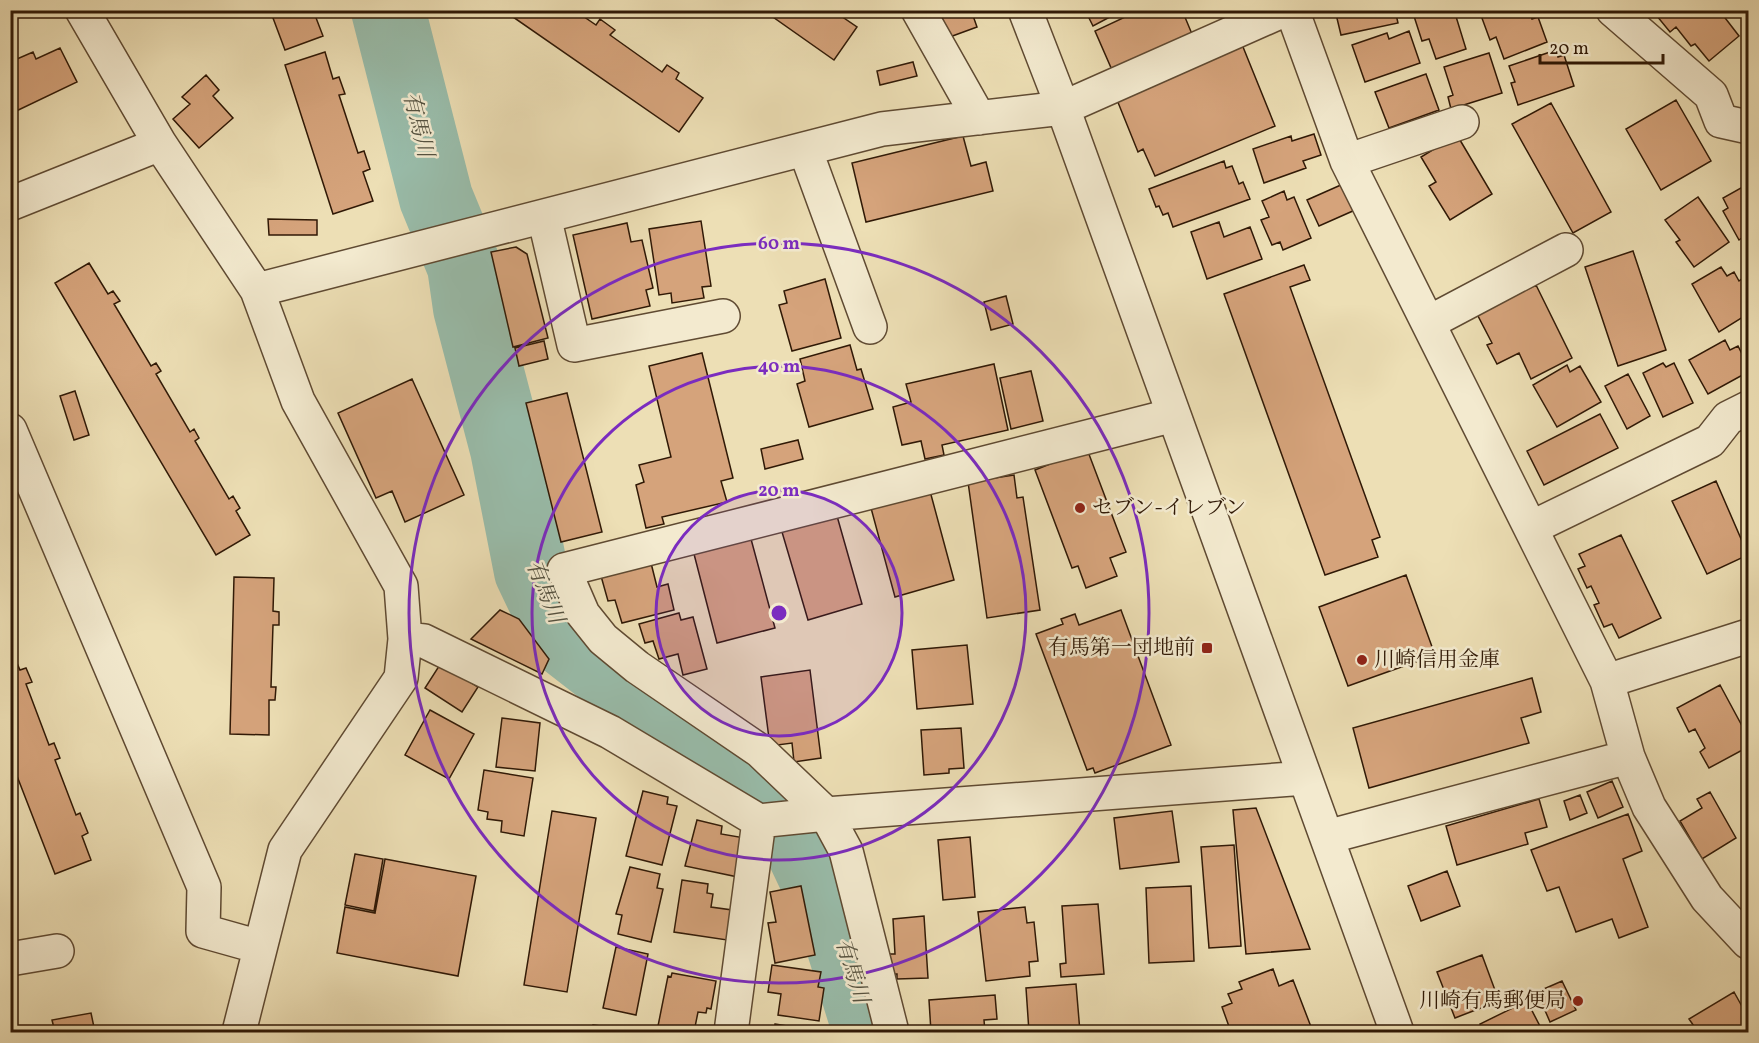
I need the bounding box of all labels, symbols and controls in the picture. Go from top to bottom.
scale bar [1540,27,1663,65]
text: 20 m [1549,37,1589,62]
water label: 有馬川 [394,89,441,163]
text: 60 m [758,232,800,257]
text: 40 m [758,355,800,380]
text: 20 m [758,479,800,504]
place label: セブン-イレブン [1092,494,1246,523]
marker: セブン-イレブン [1073,501,1087,515]
water label: 有馬川 [517,556,571,630]
centre of rings [769,603,789,623]
place label: 有馬第一団地前 [1048,634,1195,663]
marker: 有馬第一団地前 [1200,641,1214,655]
place label: 川崎信用金庫 [1374,646,1500,675]
marker: 川崎信用金庫 [1355,653,1369,667]
water label: 有馬川 [827,935,876,1009]
place label: 川崎有馬郵便局 [1419,987,1566,1016]
marker: 川崎有馬郵便局 [1571,994,1585,1008]

